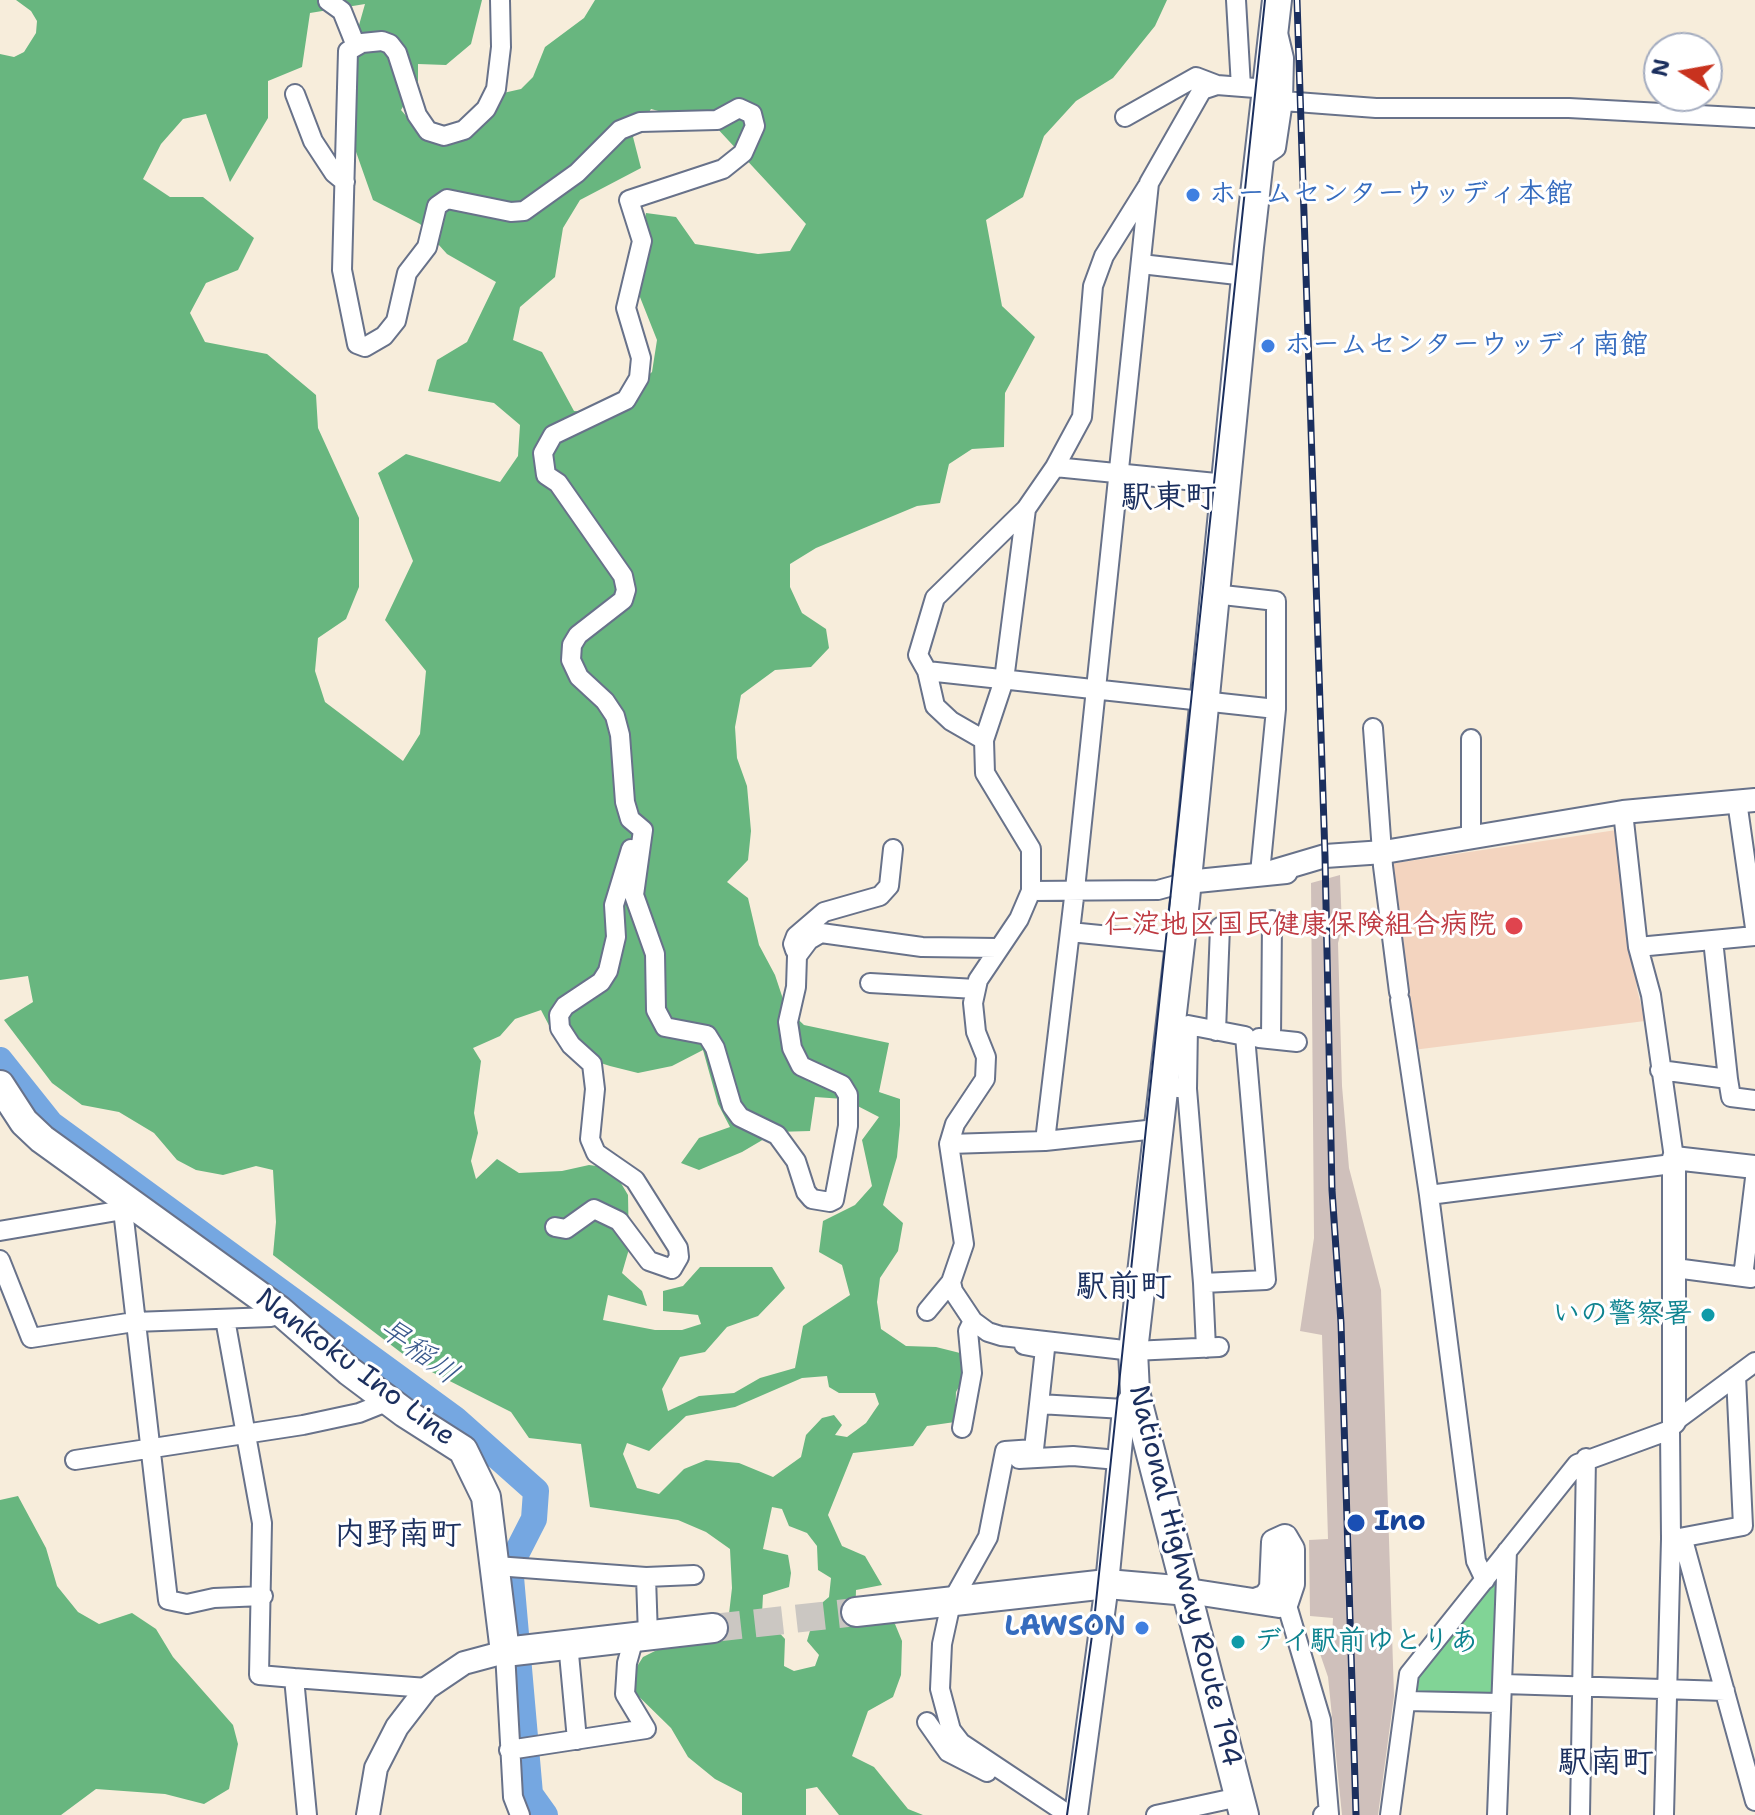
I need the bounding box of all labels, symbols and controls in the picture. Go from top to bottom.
north arrow [1643,32,1723,112]
text: N [1645,56,1677,79]
place label: ホームセンターウッディ本館 [1209,178,1573,212]
marker: ホームセンターウッディ本館 [1184,186,1202,204]
place label: ホームセンターウッディ南館 [1284,329,1648,363]
marker: ホームセンターウッディ南館 [1259,337,1277,355]
district label: 駅東町 [1121,480,1217,518]
place label: 仁淀地区国民健康保険組合病院 [1104,909,1496,943]
marker: 仁淀地区国民健康保険組合病院 [1503,915,1525,937]
district label: 駅前町 [1076,1269,1172,1307]
street label: Nankoku Ino Line [249,1282,461,1454]
place label: いの警察署 [1552,1298,1692,1332]
marker: いの警察署 [1699,1306,1717,1324]
water label: 早稲川 [371,1311,465,1393]
street label: National Highway Route 194 [1120,1382,1248,1770]
place label: Ino [1374,1506,1426,1540]
marker: Ino [1345,1512,1367,1534]
district label: 内野南町 [334,1517,462,1555]
place label: LAWSON [1005,1611,1126,1645]
marker: LAWSON [1133,1619,1151,1637]
place label: デイ駅前ゆとりあ [1254,1625,1478,1659]
marker: デイ駅前ゆとりあ [1229,1633,1247,1651]
district label: 駅南町 [1558,1745,1654,1783]

